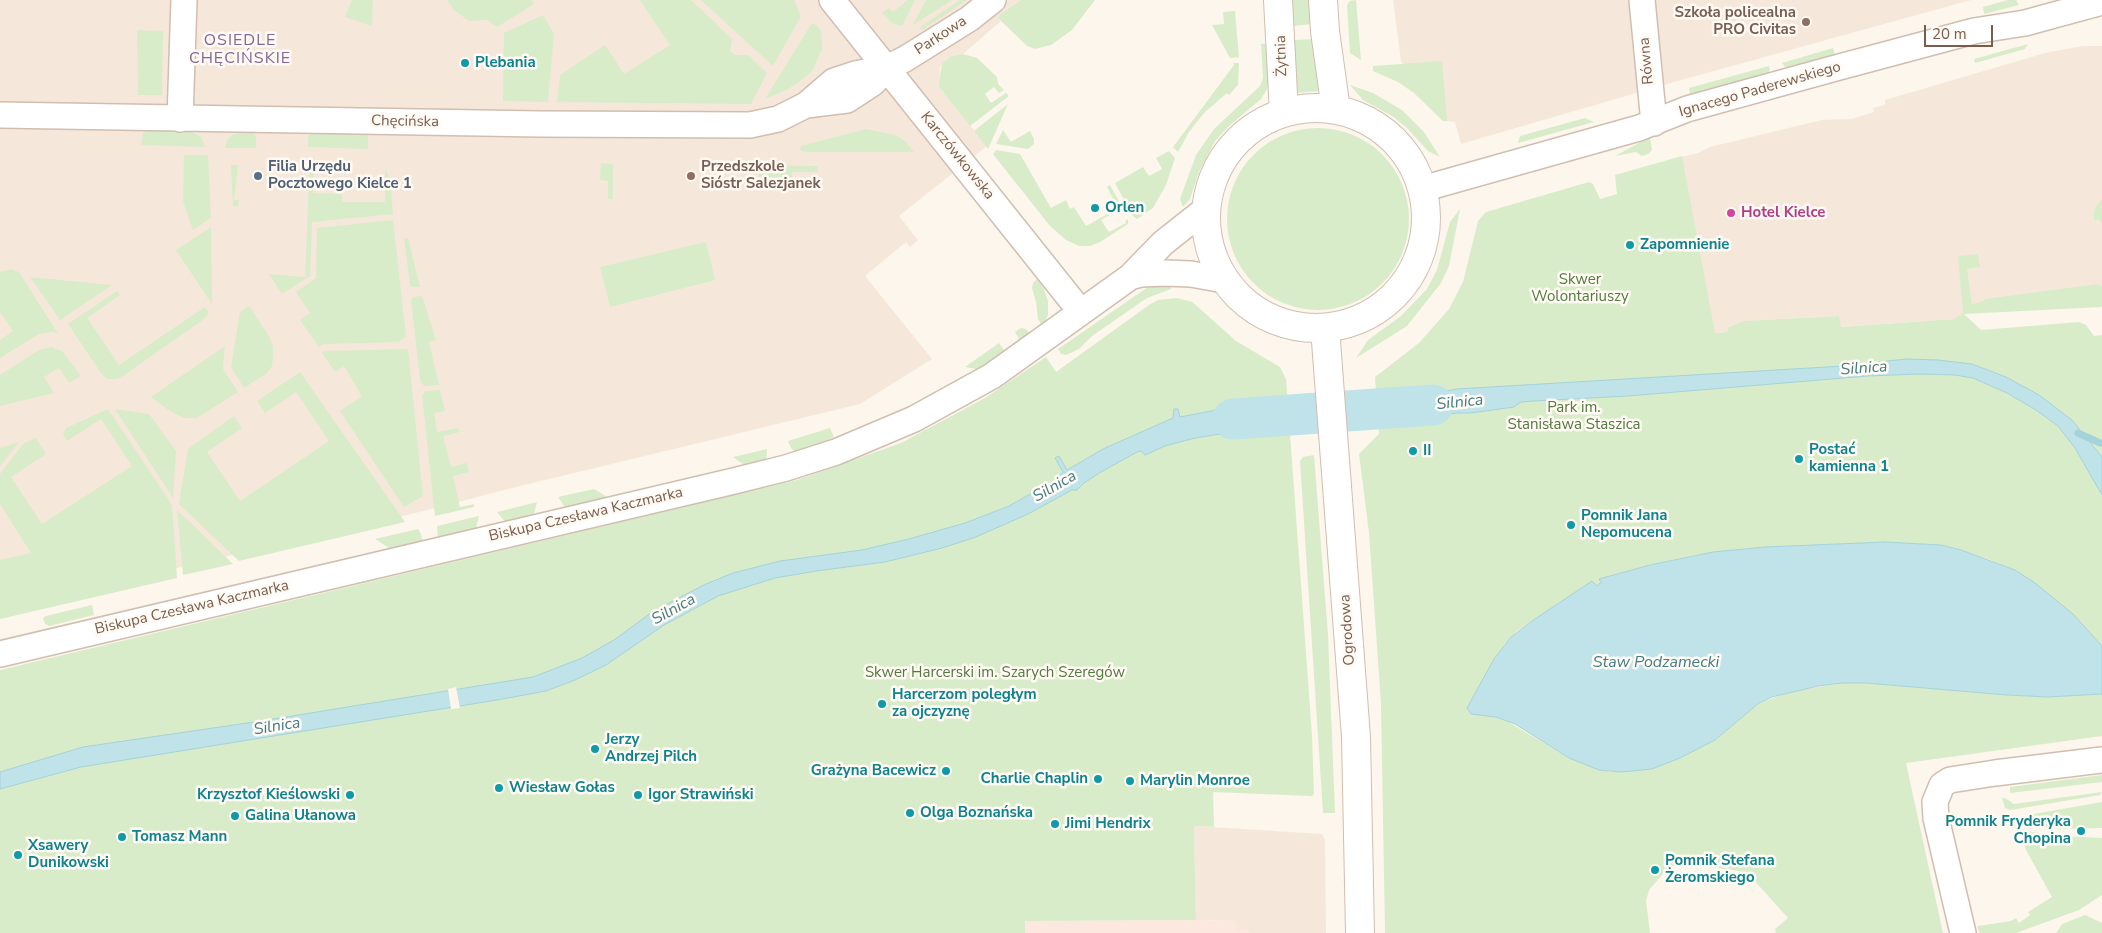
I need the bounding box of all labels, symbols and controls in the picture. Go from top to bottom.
place label: Szkoła policealna PRO Civitas [1675,4,1796,39]
street label: Parkowa [912,13,970,59]
scale bar [1927,15,1996,47]
marker: Szkoła policealna PRO Civitas [1800,16,1812,28]
text: 20 m [1932,24,1967,44]
district label: OSIEDLE CHĘCIŃSKIE [188,31,292,69]
street label: Żytnia [1272,35,1292,77]
street label: Równa [1636,37,1658,85]
place label: Plebania [475,54,536,72]
marker: Plebania [459,57,471,69]
street label: Ignacego Paderewskiego [1677,58,1843,122]
street label: Karczówkowska [916,108,998,204]
street label: Chęcińska [371,112,439,132]
place label: Filia Urzędu Pocztowego Kielce 1 [268,158,412,193]
place label: Przedszkole Sióstr Salezjanek [701,158,820,193]
marker: Filia Urzędu Pocztowego Kielce 1 [252,170,264,182]
marker: Przedszkole Sióstr Salezjanek [685,170,697,182]
place label: Orlen [1105,199,1144,217]
marker: Orlen [1089,202,1101,214]
place label: Hotel Kielce [1741,204,1825,222]
marker: Hotel Kielce [1725,207,1737,219]
place label: Zapomnienie [1640,236,1729,254]
marker: Zapomnienie [1624,239,1636,251]
park label: Skwer Wolontariuszy [1531,271,1629,306]
water label: Silnica [1840,358,1888,380]
water label: Silnica [1436,391,1484,415]
park label: Park im. Stanisława Staszica [1508,399,1640,434]
place label: Postać kamienna 1 [1809,441,1889,476]
place label: II [1423,442,1431,460]
marker: II [1407,445,1419,457]
marker: Postać kamienna 1 [1793,453,1805,465]
water label: Silnica [1030,467,1080,507]
street label: Biskupa Czesława Kaczmarka [487,484,685,546]
place label: Pomnik Jana Nepomucena [1581,507,1672,542]
marker: Pomnik Jana Nepomucena [1565,519,1577,531]
street label: Biskupa Czesława Kaczmarka [93,577,291,639]
water label: Silnica [649,590,699,630]
street label: Ogrodowa [1337,594,1359,666]
water label: Staw Podzamecki [1593,653,1719,673]
park label: Skwer Harcerski im. Szarych Szeregów [865,664,1125,682]
place label: Harcerzom poległym za ojczyznę [892,686,1037,721]
marker: Harcerzom poległym za ojczyznę [876,698,888,710]
water label: Silnica [252,714,302,740]
place label: Jerzy Andrzej Pilch [605,731,697,766]
marker: Jerzy Andrzej Pilch [589,743,601,755]
place label: Grażyna Bacewicz [811,762,936,780]
marker: Grażyna Bacewicz [940,765,952,777]
place label: Charlie Chaplin [981,770,1088,788]
place label: Marylin Monroe [1140,772,1250,790]
marker: Charlie Chaplin [1092,773,1104,785]
marker: Marylin Monroe [1124,775,1136,787]
place label: Wiesław Gołas [509,779,615,797]
marker: Wiesław Gołas [493,782,505,794]
place label: Krzysztof Kieślowski [197,786,340,804]
place label: Igor Strawiński [648,786,754,804]
marker: Krzysztof Kieślowski [344,789,356,801]
marker: Igor Strawiński [632,789,644,801]
place label: Olga Boznańska [920,804,1033,822]
place label: Galina Ułanowa [245,807,356,825]
marker: Olga Boznańska [904,807,916,819]
marker: Galina Ułanowa [229,810,241,822]
place label: Pomnik Fryderyka Chopina [1945,813,2071,848]
place label: Jimi Hendrix [1065,815,1151,833]
marker: Jimi Hendrix [1049,818,1061,830]
marker: Pomnik Fryderyka Chopina [2075,825,2087,837]
place label: Tomasz Mann [132,828,227,846]
marker: Tomasz Mann [116,831,128,843]
place label: Xsawery Dunikowski [28,837,109,872]
marker: Xsawery Dunikowski [12,849,24,861]
place label: Pomnik Stefana Żeromskiego [1665,852,1775,887]
marker: Pomnik Stefana Żeromskiego [1649,864,1661,876]

